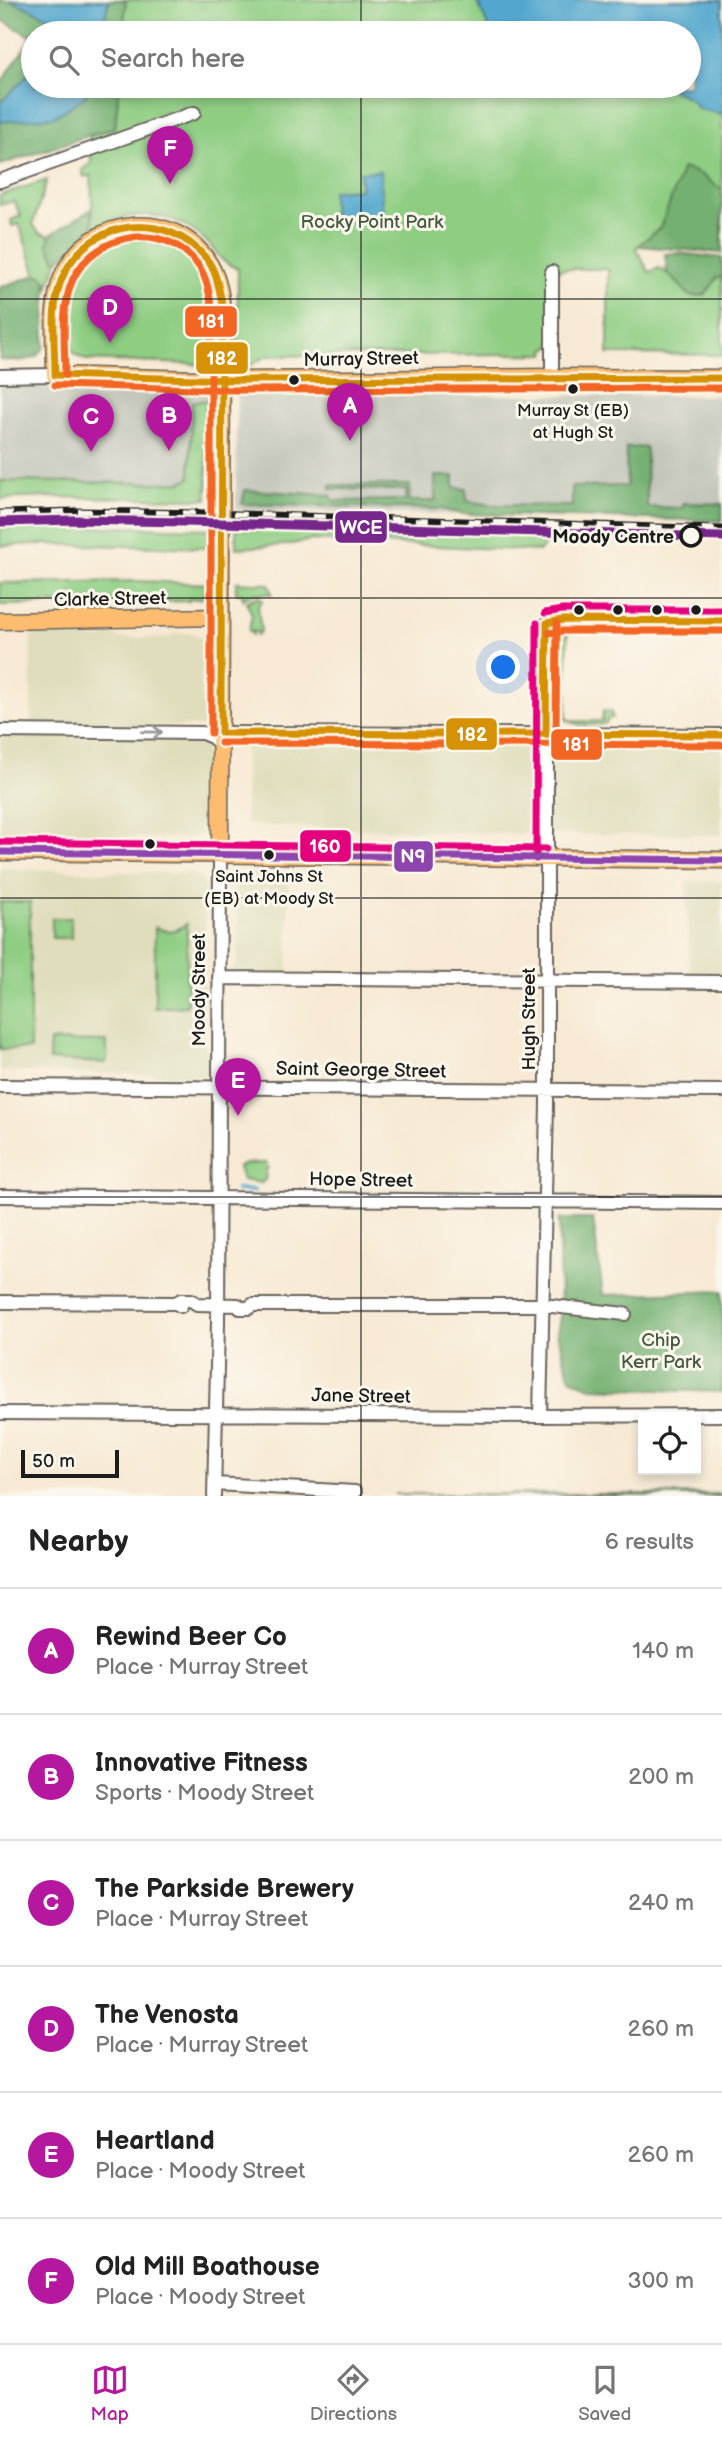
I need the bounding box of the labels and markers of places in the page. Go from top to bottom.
pin: F [147,126,193,184]
pin: D [87,285,133,343]
unlabelled marker [287,373,301,387]
marker: Murray St (EB) at Hugh St [566,382,580,396]
pin: A [327,383,373,441]
pin: B [146,393,192,451]
pin: C [68,394,114,452]
place label: Murray St (EB) at Hugh St [517,401,629,443]
marker: Moody Centre [680,525,702,547]
place label: Moody Centre [552,526,674,549]
unlabelled marker [572,603,586,617]
unlabelled marker [611,603,625,617]
unlabelled marker [650,603,664,617]
unlabelled marker [689,603,703,617]
unlabelled marker [143,837,157,851]
marker: Saint Johns St (EB) at Moody St [262,848,276,862]
place label: Saint Johns St (EB) at Moody St [204,867,334,909]
pin: E [215,1058,261,1116]

